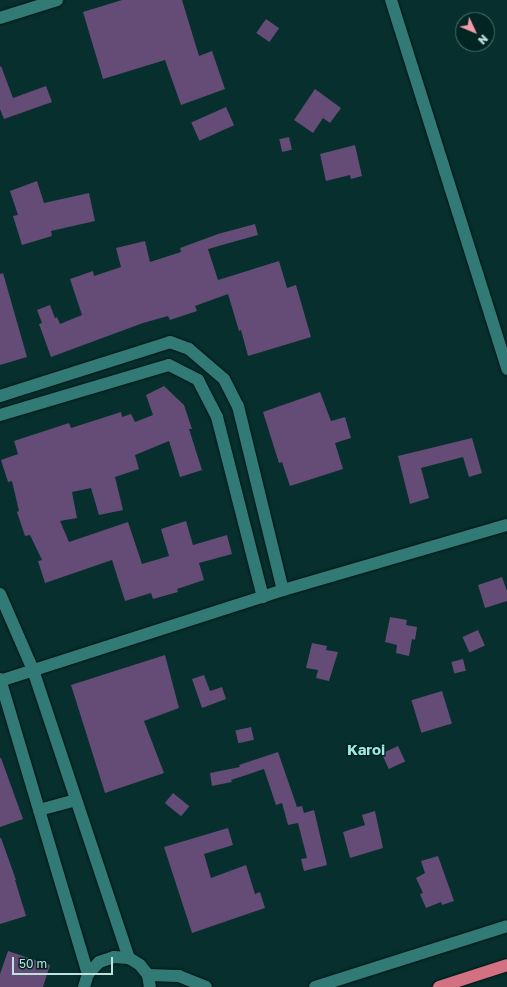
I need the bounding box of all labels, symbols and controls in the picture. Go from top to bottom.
north arrow [455,12,495,52]
text: N [476,32,491,48]
district label: Karoi [347,741,385,759]
scale bar [14,949,115,975]
text: 50 m [19,956,47,971]

